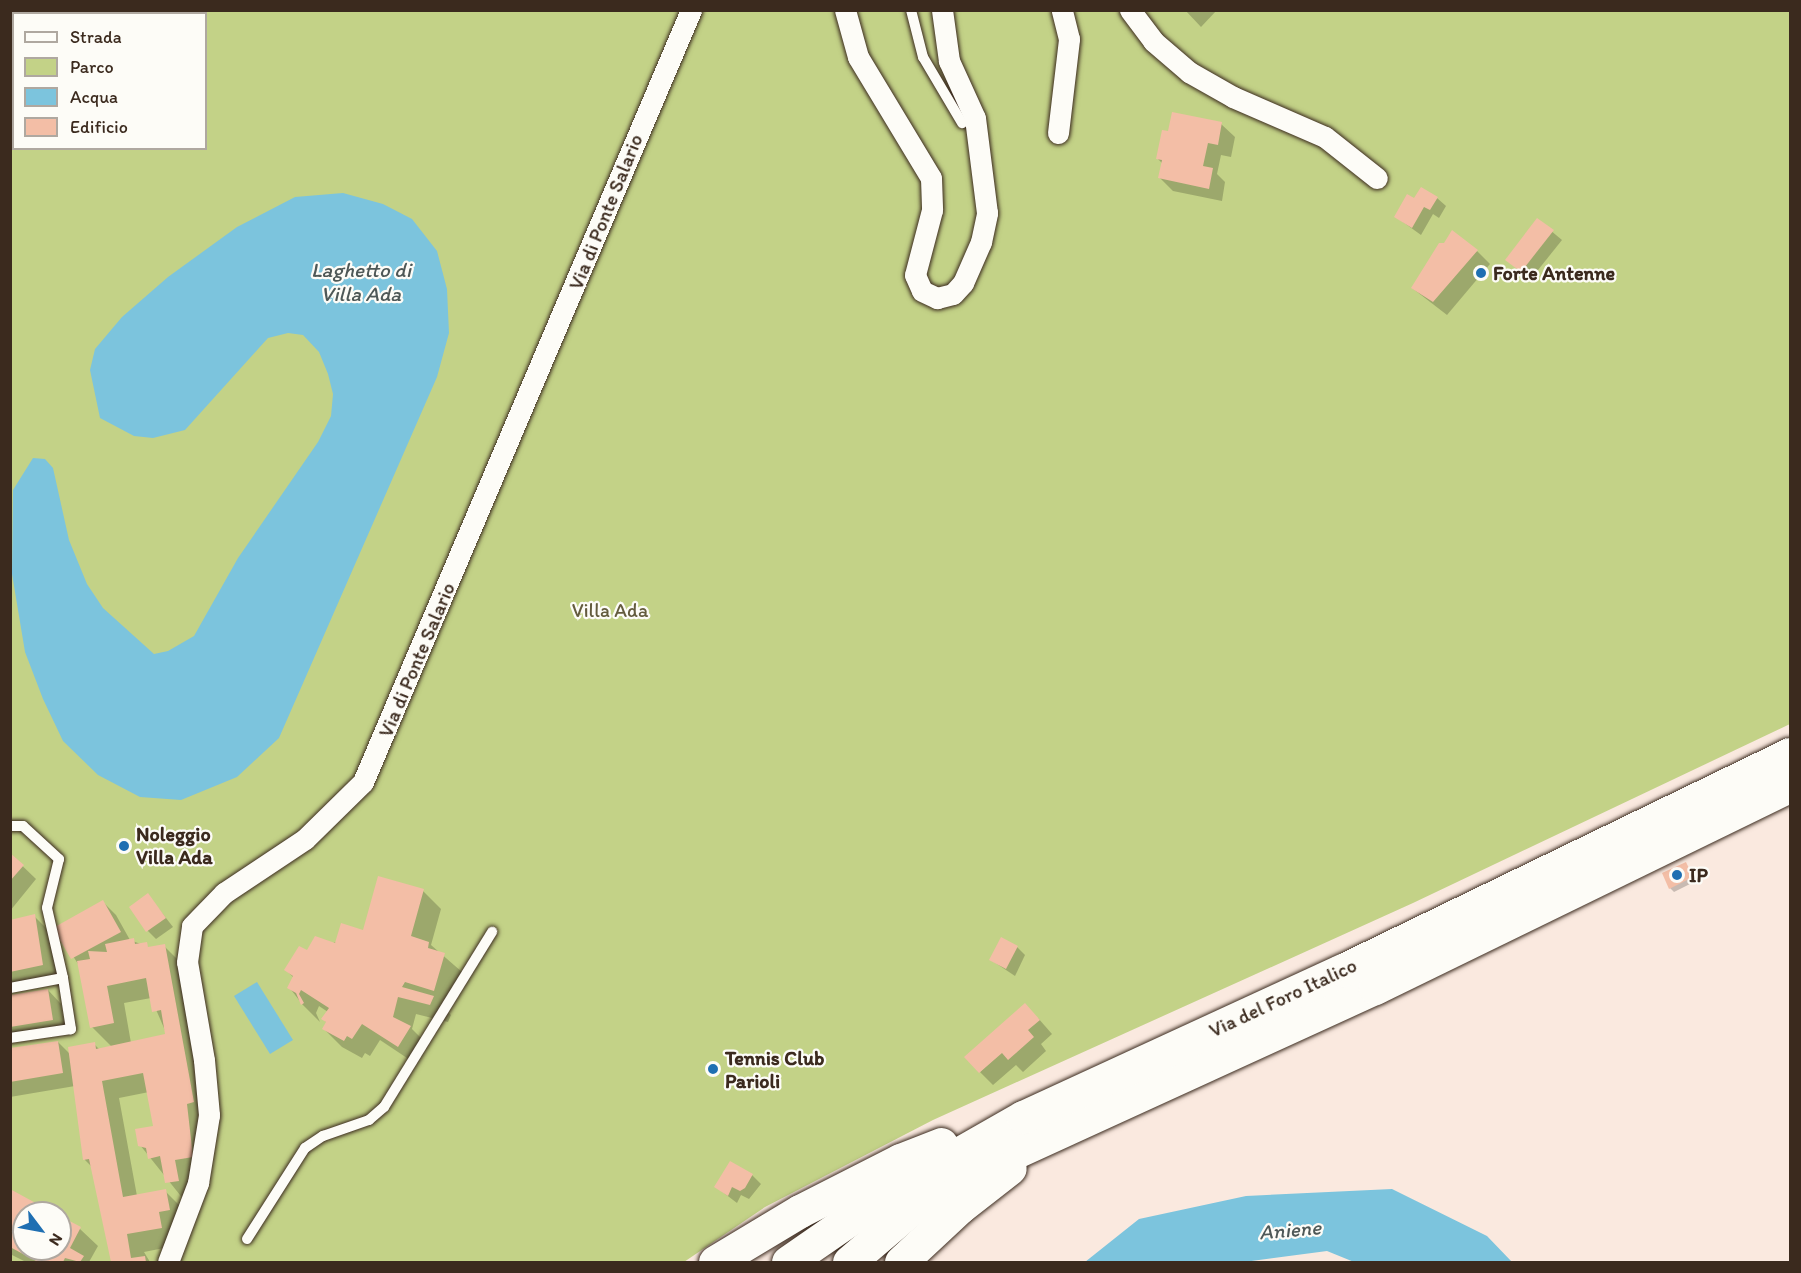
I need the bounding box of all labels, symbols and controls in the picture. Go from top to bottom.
legend [12,12,207,150]
text: Strada [70,26,122,48]
text: Parco [70,56,114,78]
text: Acqua [70,86,118,108]
text: Edificio [70,116,128,138]
street label: Via di Ponte Salario [564,131,648,293]
water label: Laghetto di Villa Ada [311,257,411,307]
place label: Forte Antenne [1493,261,1616,285]
marker: Forte Antenne [1474,266,1488,280]
street label: Via di Ponte Salario [374,579,460,741]
park label: Villa Ada [572,598,648,622]
place label: Noleggio Villa Ada [136,822,213,869]
marker: Noleggio Villa Ada [117,839,131,853]
place label: IP [1689,863,1708,887]
marker: IP [1670,868,1684,882]
street label: Via del Foro Italico [1205,953,1361,1043]
place label: Tennis Club Parioli [725,1046,824,1093]
marker: Tennis Club Parioli [706,1062,720,1076]
north arrow [12,1201,72,1261]
water label: Aniene [1258,1215,1322,1245]
text: N [45,1230,67,1249]

